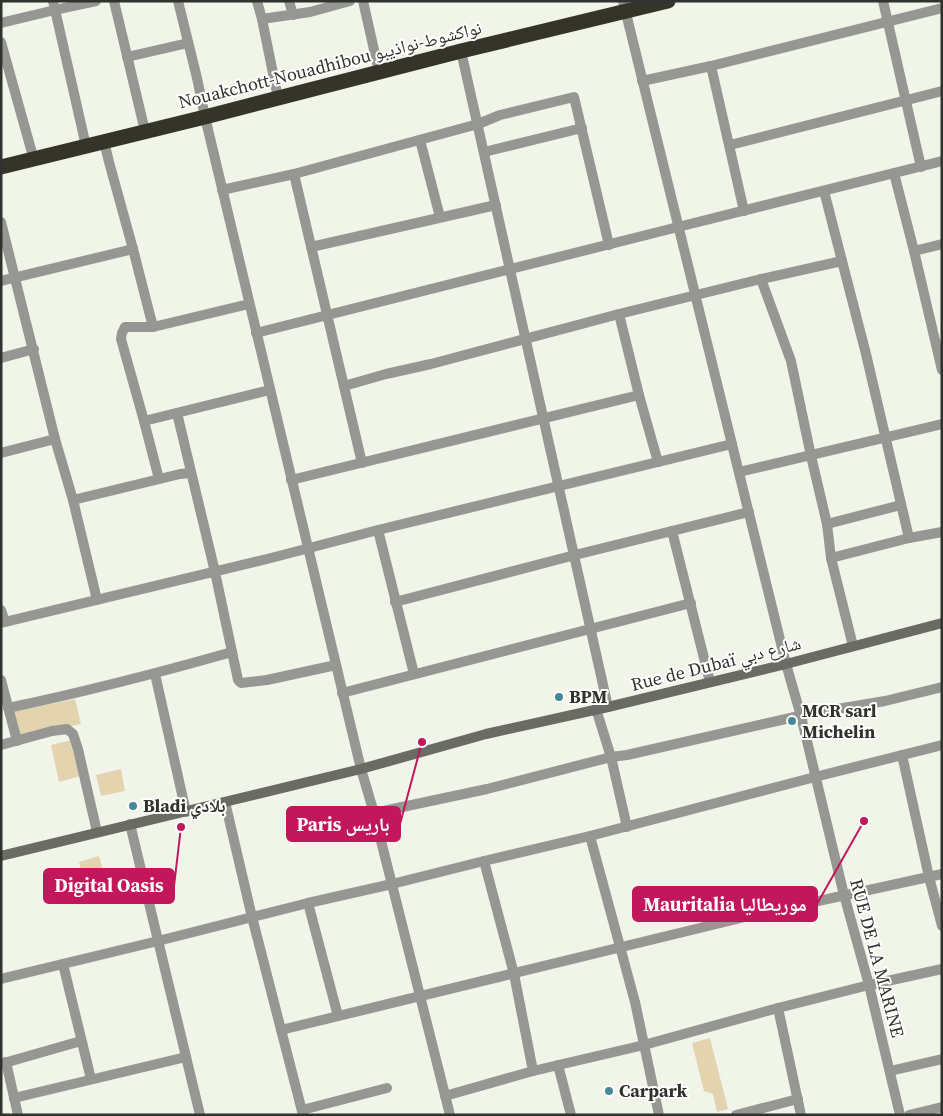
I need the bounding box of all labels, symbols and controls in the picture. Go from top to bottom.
street label: Nouakchott-Nouadhibou نواكشوط-نواذيبو [176,15,484,114]
street label: Rue de Dubaï شارع دبي [628,630,804,699]
place label: BPM [569,684,607,709]
marker: BPM [553,691,565,703]
place label: MCR sarl Michelin [802,698,877,744]
marker: MCR sarl Michelin [786,715,798,727]
place label: Bladi بلادي [143,793,226,820]
marker: Bladi بلادي [127,800,139,812]
callout: Paris باريس [287,807,400,841]
text: Paris باريس [296,811,390,837]
callout: Digital Oasis [44,869,174,903]
text: Digital Oasis [54,872,164,898]
street label: RUE DE LA MARINE [844,876,911,1040]
callout: Mauritalia موريطاليا [633,887,817,921]
text: Mauritalia موريطاليا [643,891,807,917]
place label: Carpark [619,1078,687,1103]
marker: Carpark [603,1085,615,1097]

